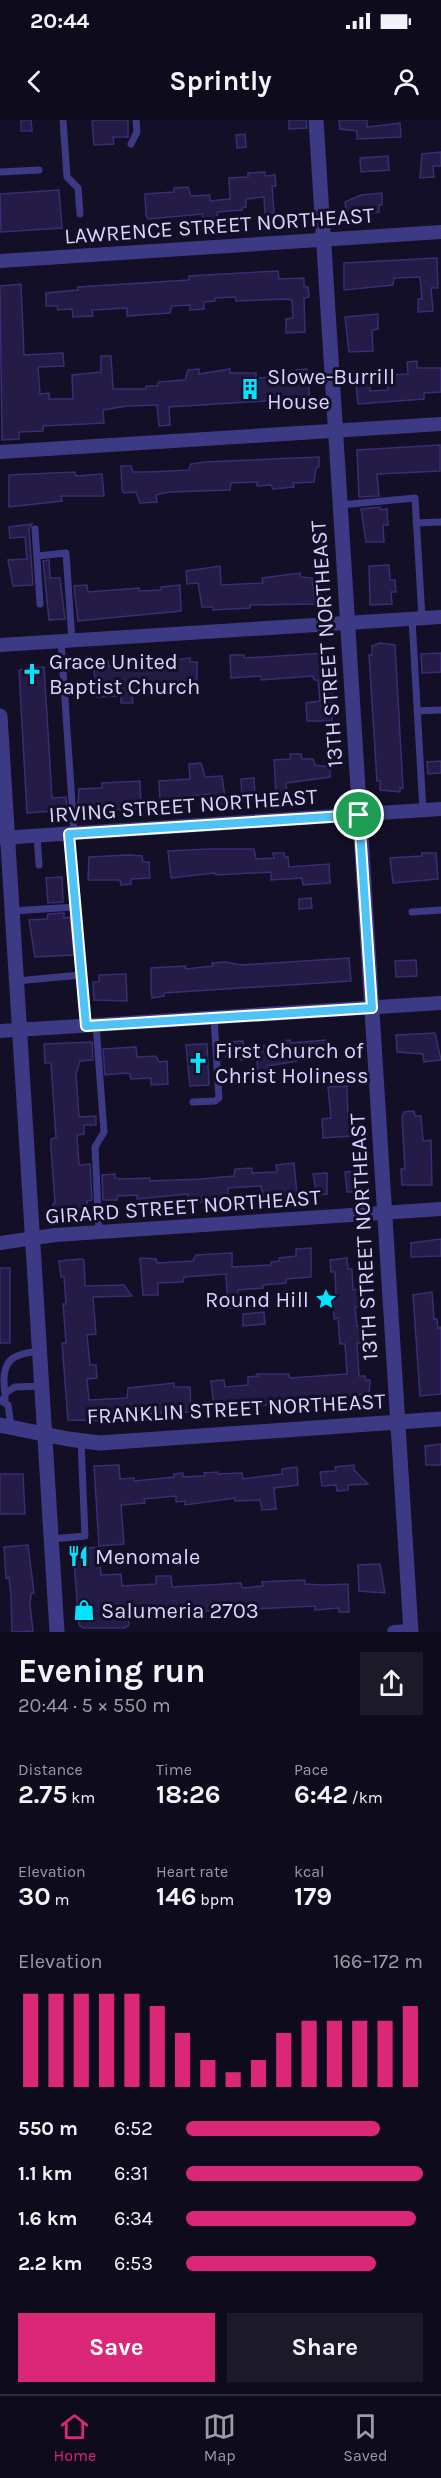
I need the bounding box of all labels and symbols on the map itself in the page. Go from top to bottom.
street label: LAWRENCE STREET NORTHEAST [63,202,375,250]
place label: Slowe-Burrill House [267,364,395,415]
building icon: Slowe-Burrill House [238,377,262,401]
street label: 13TH STREET NORTHEAST [305,519,349,768]
place label: Grace United Baptist Church [49,649,200,700]
church icon: Grace United Baptist Church [20,662,44,686]
street label: IRVING STREET NORTHEAST [48,784,318,828]
pin [333,789,384,840]
place label: First Church of Christ Holiness [215,1038,368,1089]
church icon: First Church of Christ Holiness [186,1051,210,1075]
street label: 13TH STREET NORTHEAST [345,1113,383,1361]
street label: GIRARD STREET NORTHEAST [44,1184,322,1230]
place label: Round Hill [205,1287,309,1313]
place icon: Round Hill [314,1287,338,1311]
street label: FRANKLIN STREET NORTHEAST [86,1388,386,1430]
restaurant icon: Menomale [66,1544,90,1568]
place label: Menomale [95,1544,200,1570]
shop icon: Salumeria 2703 [72,1598,96,1622]
place label: Salumeria 2703 [101,1598,259,1624]

